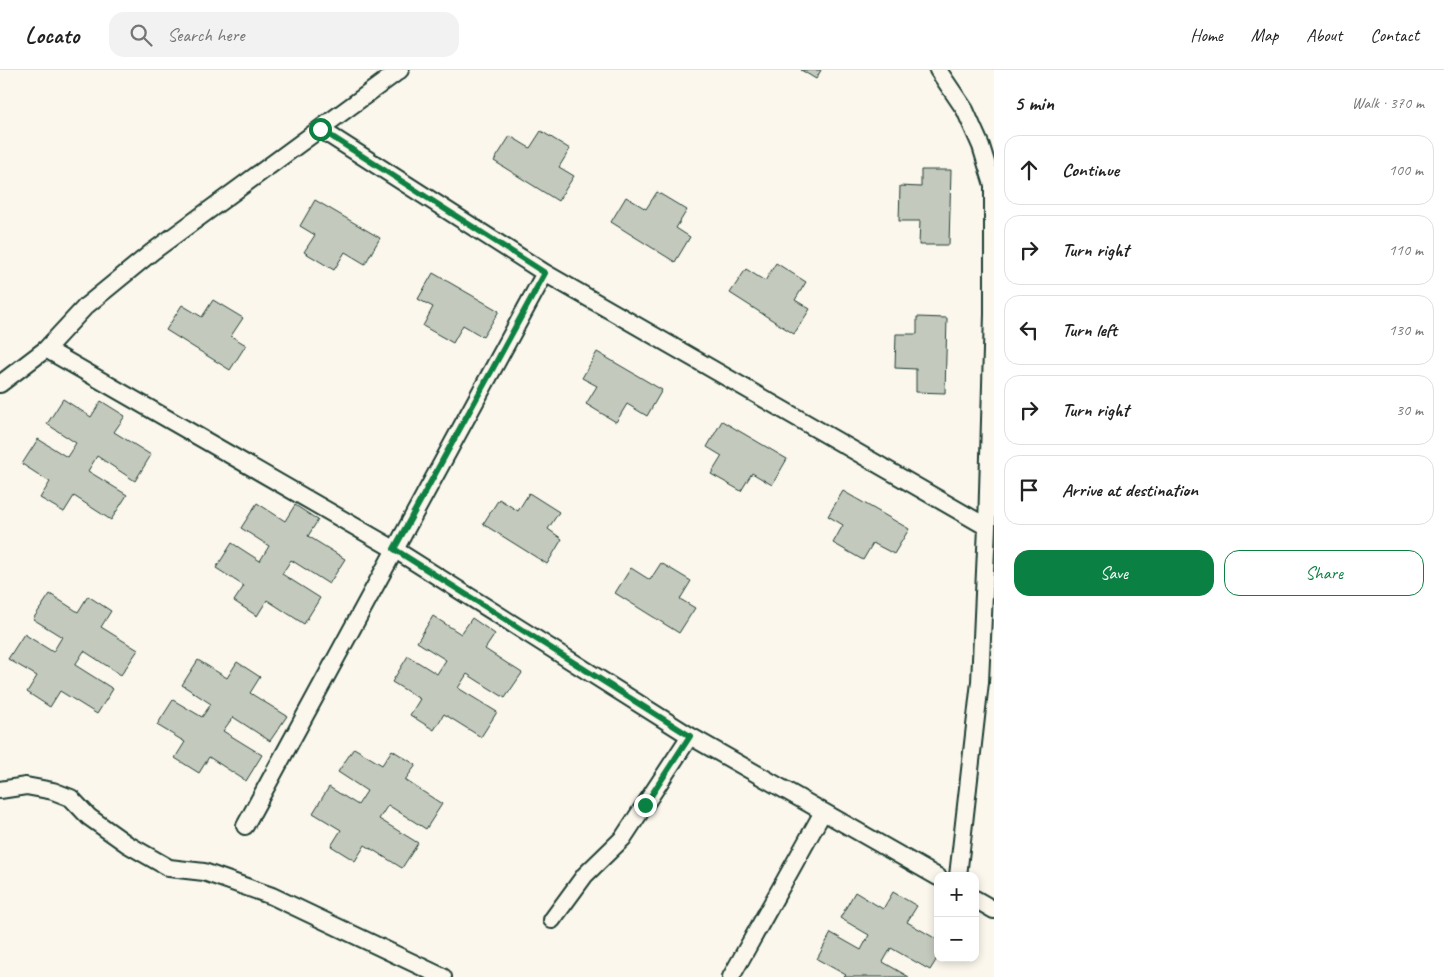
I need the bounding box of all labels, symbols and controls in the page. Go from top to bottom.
search box [109,12,459,57]
text: Locato [25,20,79,50]
icon: search [127,21,155,49]
text: Search here [167,23,245,47]
text: Home [1190,24,1223,46]
text: Map [1251,24,1278,46]
text: About [1306,24,1342,46]
text: Contact [1370,24,1419,46]
text: 5 min [1014,90,1054,116]
text: Walk · 370 m [1352,93,1424,113]
route start [309,118,332,141]
icon: ahead [1015,156,1043,184]
text: Continue [1062,158,1119,182]
text: 100 m [1389,160,1423,180]
icon: right [1015,236,1043,264]
text: Turn right [1062,238,1129,262]
text: 110 m [1389,240,1423,260]
icon: left [1015,316,1043,344]
text: Turn left [1062,318,1117,342]
text: 130 m [1389,320,1423,340]
icon: right [1015,396,1043,424]
text: Turn right [1062,398,1129,422]
text: 30 m [1396,400,1423,420]
icon: arrive [1015,476,1043,504]
text: Arrive at destination [1062,478,1198,502]
button: Save [1014,550,1214,596]
button: Share [1224,550,1424,596]
route end [634,794,657,817]
map controls [934,872,979,962]
button: + [934,872,979,917]
button: − [934,917,979,962]

